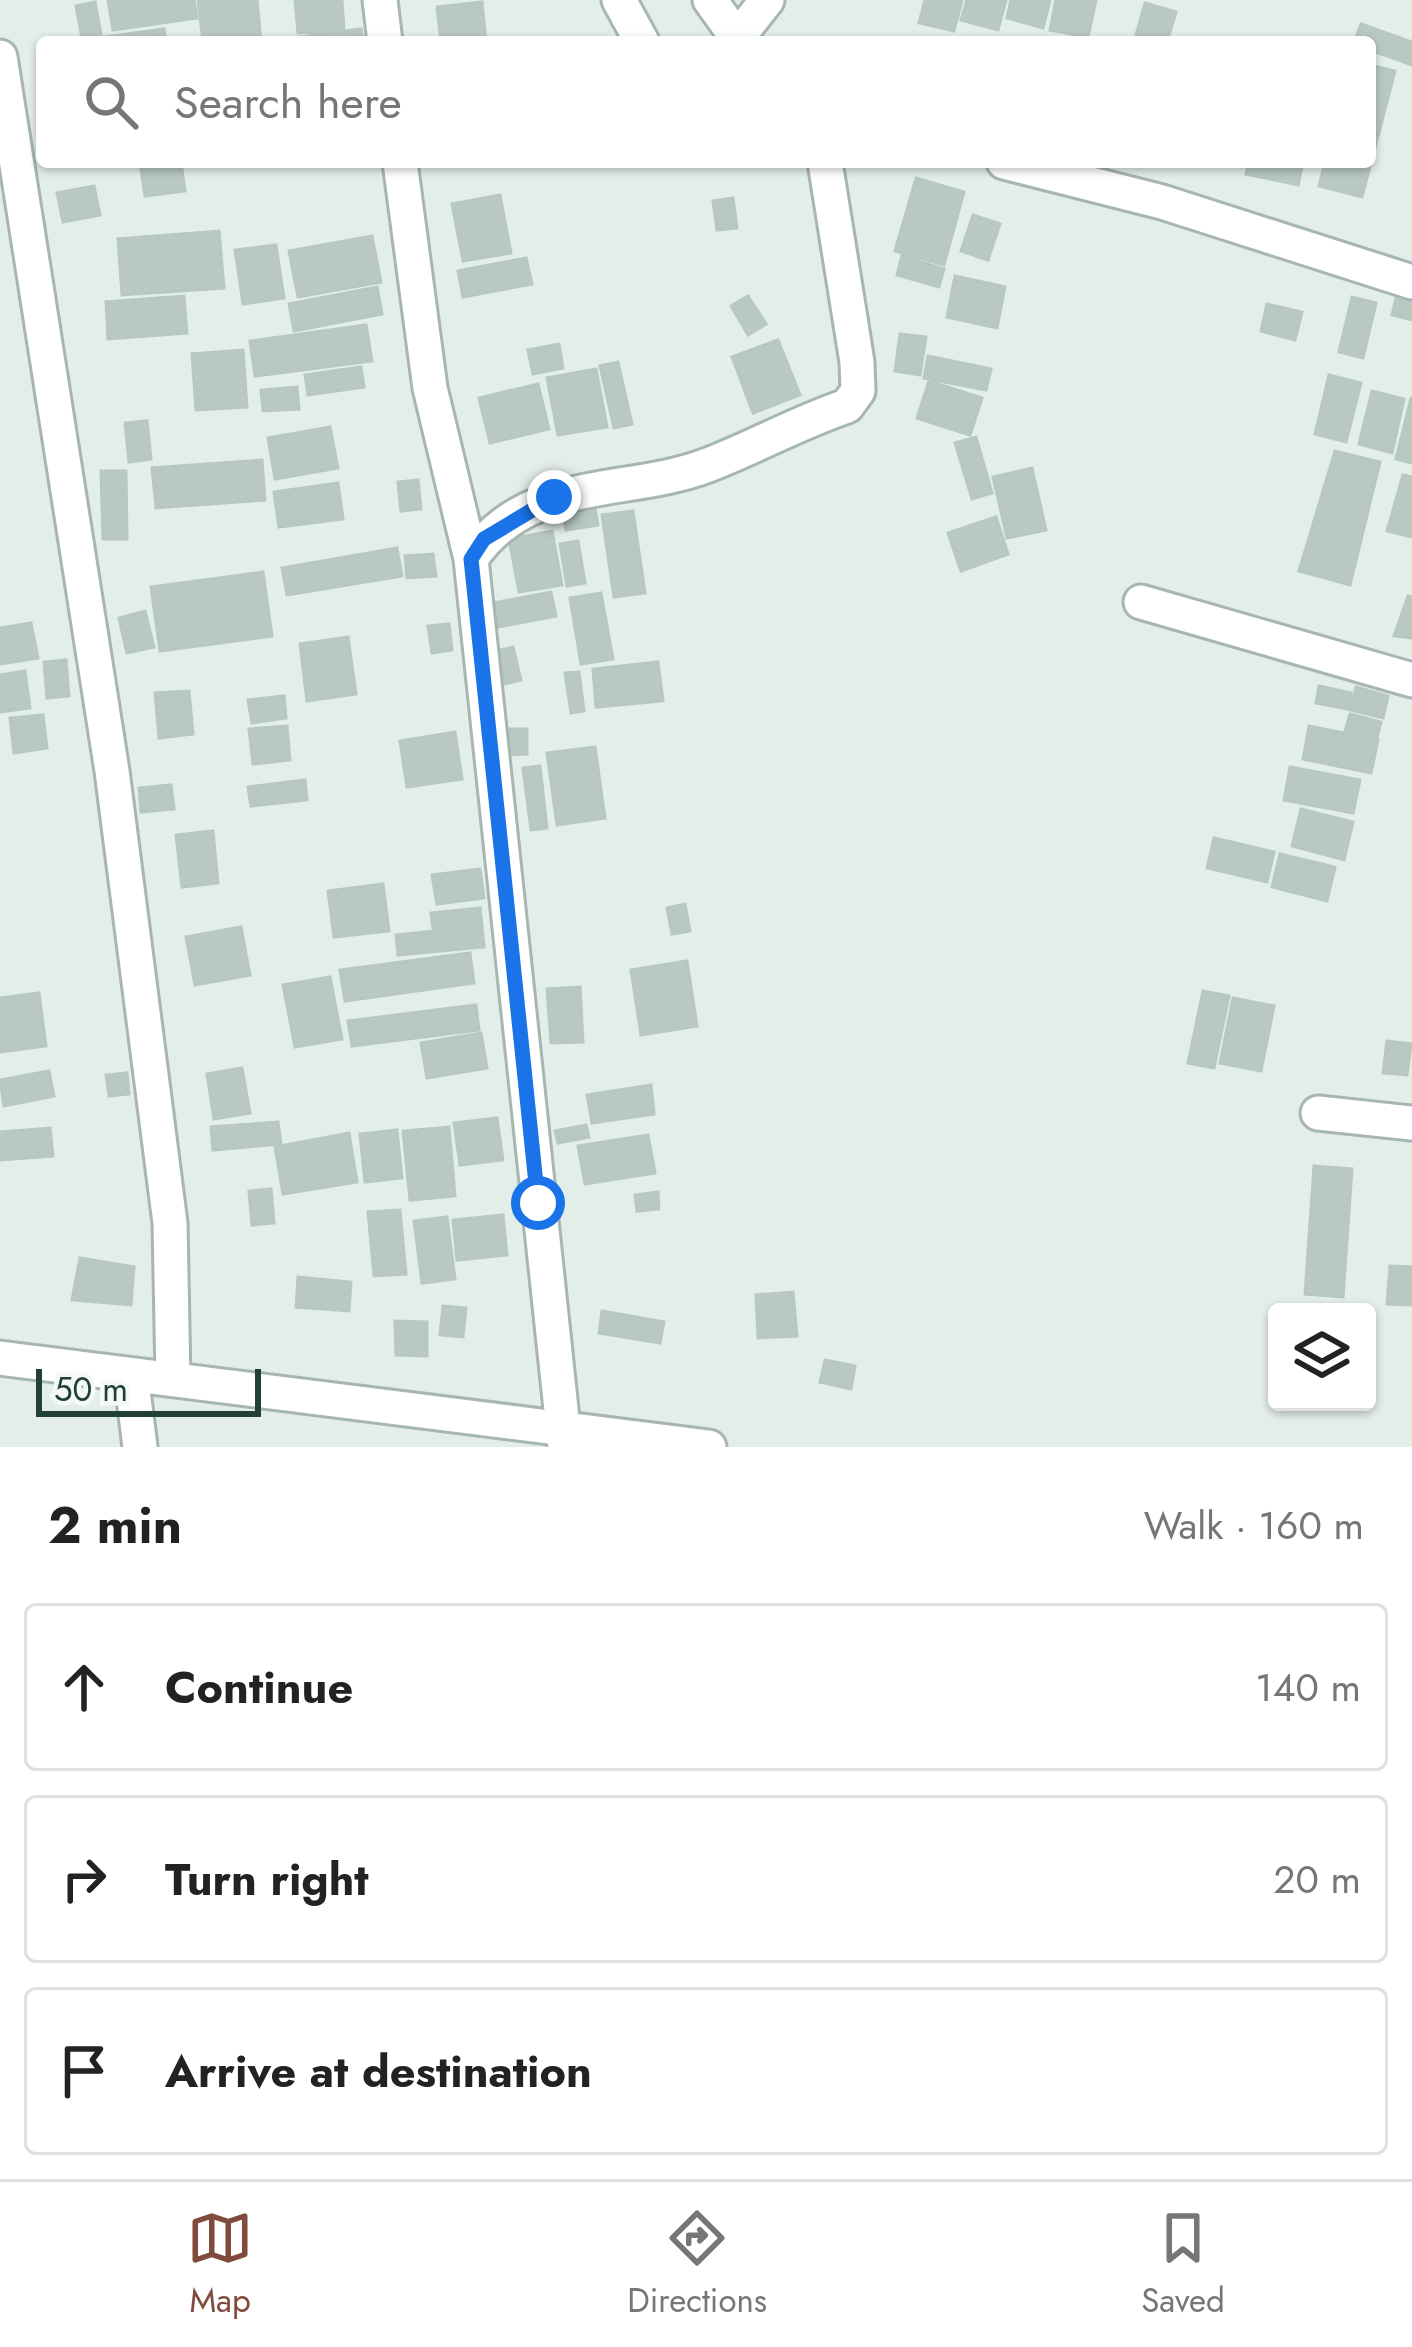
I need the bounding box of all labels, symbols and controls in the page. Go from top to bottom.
search box [36,36,1376,168]
icon: search [78,69,144,135]
text: Search here [174,70,402,135]
route end [527,470,581,524]
route start [511,1176,565,1230]
map controls [1268,1303,1376,1411]
button: layers [1268,1303,1376,1411]
scale bar [36,1363,261,1416]
text: 50 m [54,1366,128,1413]
text: 2 min [48,1488,182,1562]
text: Walk · 160 m [1144,1497,1364,1554]
icon: ahead [51,1654,117,1720]
text: Continue [165,1655,353,1720]
text: 140 m [1255,1659,1361,1716]
icon: right [51,1846,117,1912]
text: Turn right [165,1847,369,1912]
text: 20 m [1273,1851,1361,1908]
icon: arrive [51,2038,117,2104]
text: Arrive at destination [165,2039,592,2104]
tab: Map [187,2205,253,2324]
tab: Directions [627,2205,767,2324]
tab: Saved [1141,2205,1225,2324]

